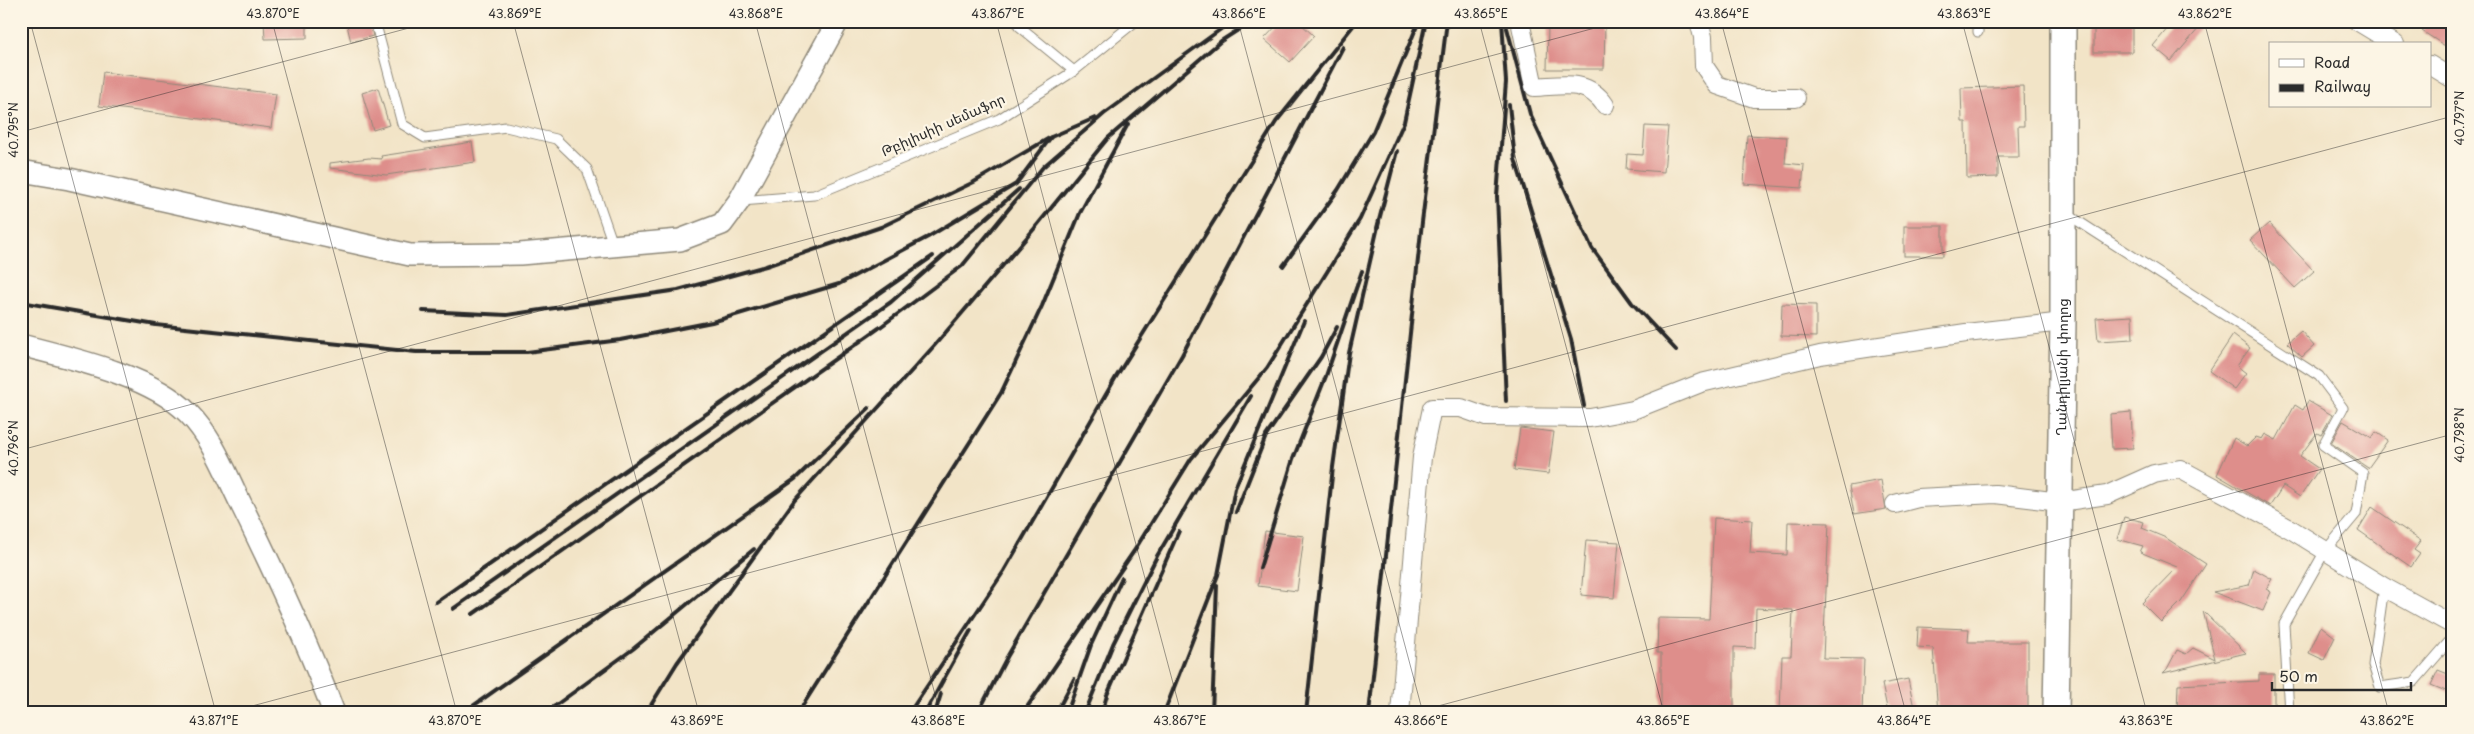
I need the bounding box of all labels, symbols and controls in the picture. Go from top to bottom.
text: 43.870°E [246,4,300,22]
text: 43.869°E [488,4,542,22]
text: 43.868°E [729,4,783,22]
text: 43.867°E [971,4,1025,22]
text: 43.866°E [1212,4,1266,22]
text: 43.865°E [1454,4,1508,22]
text: 43.864°E [1695,4,1749,22]
text: 43.863°E [1937,4,1991,22]
text: 43.862°E [2178,4,2232,22]
legend [2269,42,2432,108]
text: Road [2314,50,2350,73]
text: Railway [2314,74,2371,97]
street label: Թբիլիսիի սեմաֆոր [877,88,1008,161]
text: 40.797°N [2450,91,2468,145]
text: 40.795°N [4,102,22,158]
street label: Ղանդիլյանի փողոց [2050,298,2073,436]
text: 40.798°N [2450,407,2468,463]
text: 40.796°N [4,420,22,476]
scale bar [2272,659,2410,691]
text: 50 m [2279,664,2318,687]
text: 43.871°E [189,711,239,729]
text: 43.870°E [428,711,482,729]
text: 43.869°E [670,711,724,729]
text: 43.868°E [911,711,965,729]
text: 43.867°E [1153,711,1207,729]
text: 43.866°E [1394,711,1448,729]
text: 43.865°E [1636,711,1690,729]
text: 43.864°E [1877,711,1931,729]
text: 43.863°E [2119,711,2173,729]
text: 43.862°E [2360,711,2414,729]

